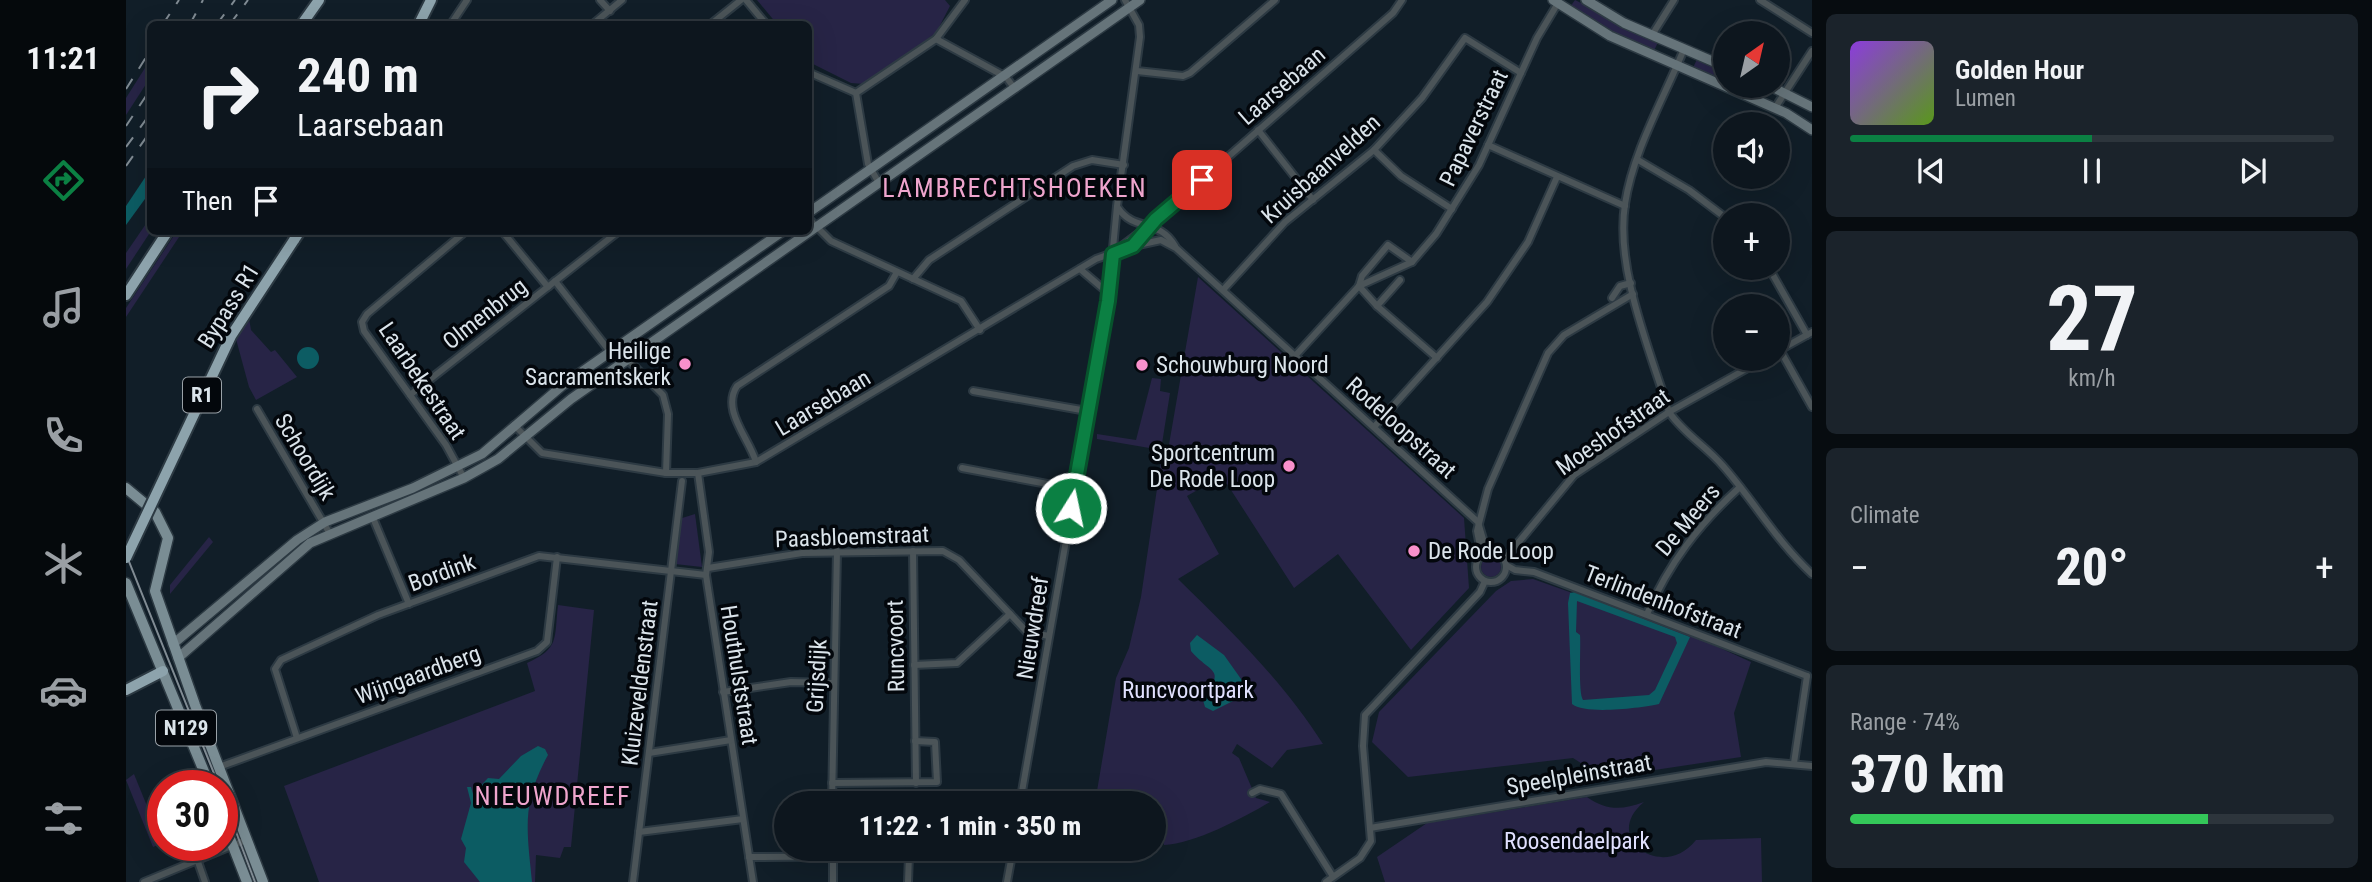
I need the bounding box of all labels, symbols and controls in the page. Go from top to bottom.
north arrow [1713,21,1790,98]
map controls [1713,21,1790,371]
text: 11:21 [26,39,100,77]
street label: Laarsebaan [1233,41,1331,131]
text: 240 m [297,47,419,104]
icon: right [182,49,273,140]
text: Golden Hour [1955,55,2084,85]
street label: Papaverstraat [1434,65,1514,191]
text: Lumen [1955,85,2016,112]
text: Laarsebaan [297,106,444,144]
street label: Kruisbaanvelden [1256,109,1386,229]
button: sound [1713,112,1790,189]
pin [1172,150,1232,210]
icon: previous [1912,152,1950,190]
icon: pause [2073,152,2111,190]
icon: next [2234,152,2272,190]
icon: directions [39,156,88,205]
icon: arrive [1183,161,1221,199]
district label: LAMBRECHTSHOEKEN [882,173,1148,203]
icon: arrive [247,182,285,220]
text: Then [182,186,233,216]
button: + [1713,203,1790,280]
street label: Bypass R1 [193,259,265,353]
text: 27 [2046,266,2138,372]
street label: Olmenbrug [438,273,532,355]
icon: music [39,283,88,332]
button: − [1713,294,1790,371]
street label: Laarbekestraat [373,317,471,445]
place label: Heilige Sacramentskerk [525,338,672,391]
place label: Schouwburg Noord [1156,352,1329,379]
marker: Heilige Sacramentskerk [677,356,693,372]
marker: Schouwburg Noord [1134,357,1150,373]
street label: Laarsebaan [771,364,875,442]
text: km/h [2068,365,2116,392]
street label: Rodeloopstraat [1341,372,1461,484]
road number: R1 [183,378,221,412]
street label: Moeshofstraat [1551,383,1675,481]
street label: Schoordijk [269,409,342,506]
icon: phone [39,411,88,460]
place label: Sportcentrum De Rode Loop [1149,440,1275,493]
marker: Sportcentrum De Rode Loop [1281,458,1297,474]
position arrow [1034,471,1108,545]
street label: De Meers [1650,479,1726,561]
text: Climate [1850,502,1920,529]
street label: Paasbloemstraat [775,521,929,553]
text: 20° [2055,537,2129,598]
place label: De Rode Loop [1428,538,1554,565]
icon: climate [39,539,88,588]
marker: De Rode Loop [1406,543,1422,559]
text: − [1850,546,1869,590]
text: + [2315,546,2334,590]
street label: Bordink [405,548,480,598]
street label: Terlindenhofstraat [1581,560,1745,644]
street label: Nieuwdreef [1012,574,1055,681]
street label: Kluizeveldenstraat [616,599,664,767]
street label: Runcvoort [882,600,910,692]
street label: Houthulststraat [715,603,763,747]
street label: Grijsdijk [802,638,832,714]
street label: Wijngaardberg [352,640,484,710]
icon: car [39,666,88,715]
park label: Runcvoortpark [1122,677,1255,704]
text: Range · 74% [1850,709,1960,736]
road number: N129 [156,710,216,746]
text: 370 km [1850,744,2005,805]
street label: Speelpleinstraat [1504,749,1654,801]
speed limit sign: 30 [147,770,238,861]
district label: NIEUWDREEF [475,781,631,811]
icon: filters [39,794,88,843]
text: 11:22 · 1 min · 350 m [859,811,1081,841]
park label: Roosendaelpark [1504,828,1651,855]

